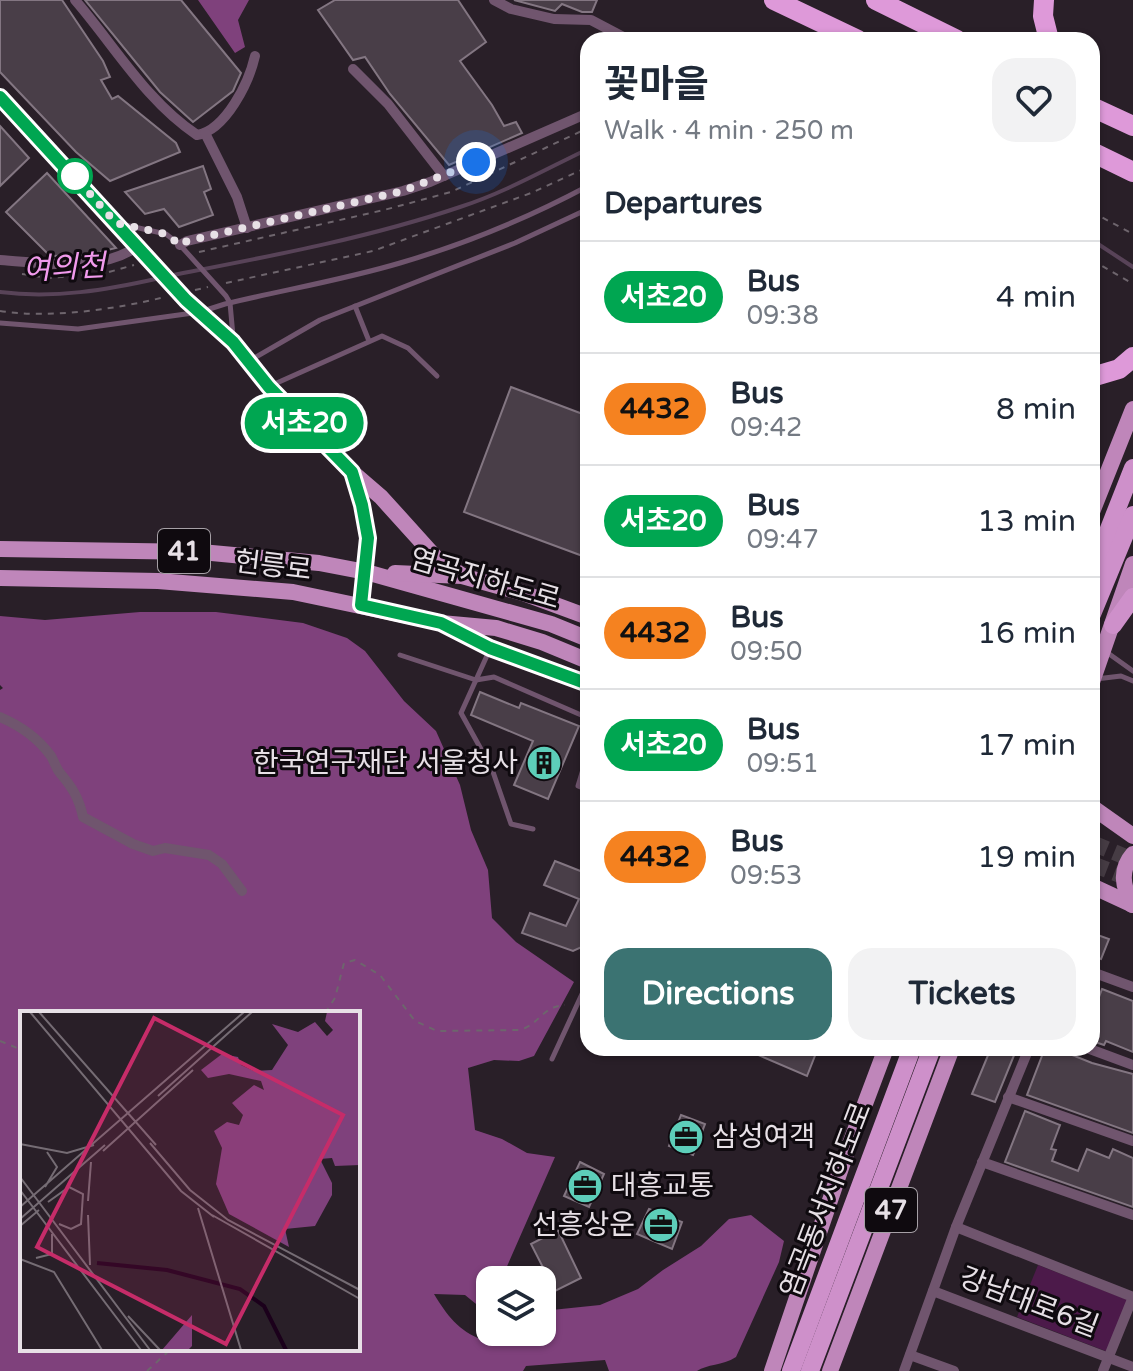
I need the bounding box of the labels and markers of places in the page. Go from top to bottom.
unlabelled marker [58,159,92,193]
building icon: 한국연구재단 서울청사 [525,744,563,782]
place label: 한국연구재단 서울청사 [253,746,518,780]
office icon: 삼성여객 [667,1118,705,1156]
place label: 삼성여객 [712,1120,815,1154]
office icon: 대흥교통 [566,1167,604,1205]
place label: 대흥교통 [611,1169,714,1203]
office icon: 선흥상운 [642,1206,680,1244]
place label: 선흥상운 [532,1208,635,1242]

